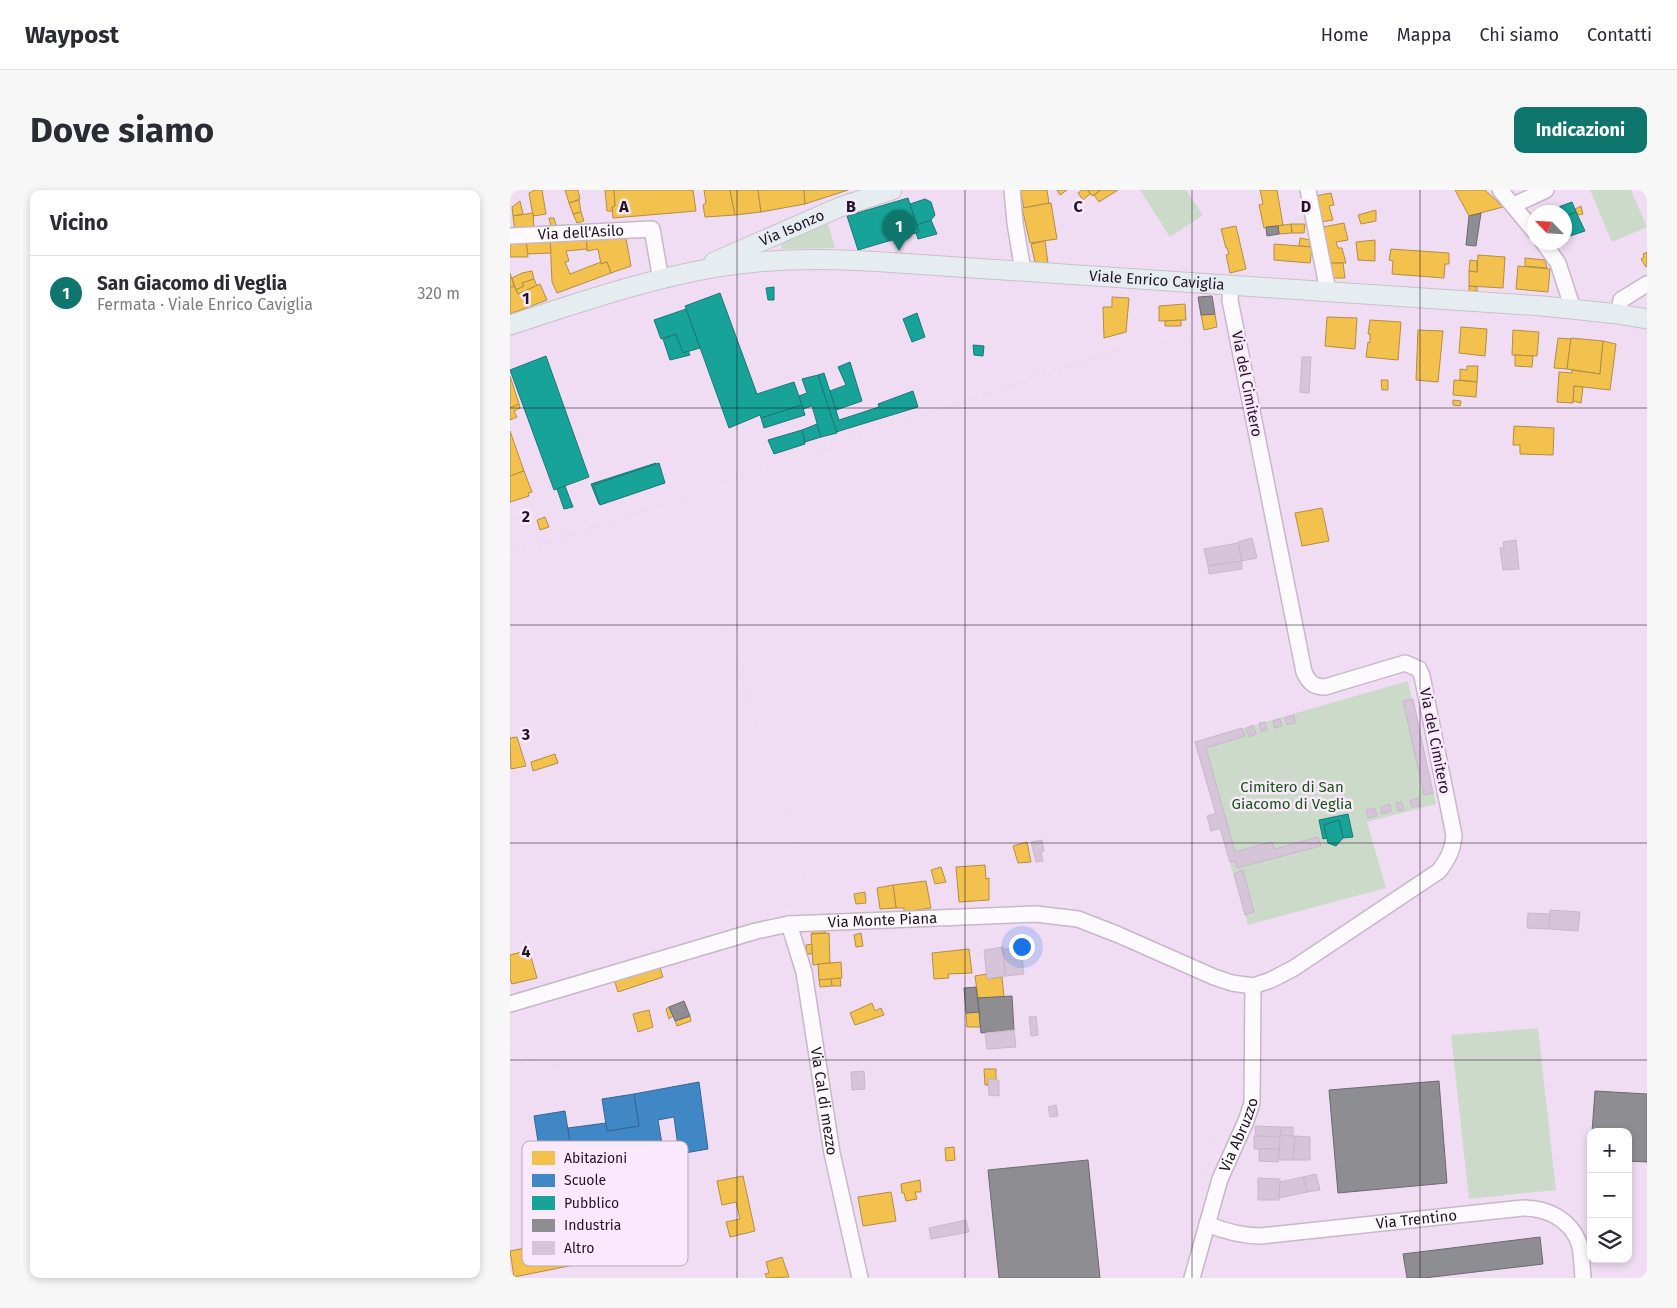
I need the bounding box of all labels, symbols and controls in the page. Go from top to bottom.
text: Waypost [25,21,119,49]
text: Home [1321,24,1369,46]
text: Mappa [1397,24,1451,46]
text: Chi siamo [1479,24,1559,46]
text: Contatti [1587,24,1652,46]
button: Indicazioni [1514,107,1647,153]
text: Dove siamo [30,109,214,151]
text: A [618,197,629,216]
text: B [846,197,856,216]
text: C [1073,197,1083,216]
text: D [1301,197,1311,216]
north arrow [1527,205,1572,250]
street label: Via Isonzo [757,206,827,250]
text: Vicino [50,210,108,236]
pin: 1 [883,210,915,251]
street label: Via dell'Asilo [537,221,624,244]
street label: Viale Enrico Caviglia [1088,267,1225,294]
text: San Giacomo di Veglia [97,272,287,295]
text: 1 [62,284,70,303]
text: 320 m [417,284,460,303]
text: 1 [522,289,530,308]
text: Fermata · Viale Enrico Caviglia [97,295,313,314]
street label: Via del Cimitero [1228,330,1266,438]
text: 2 [522,507,530,526]
street label: Via del Cimitero [1416,687,1454,795]
text: 3 [521,725,530,744]
park label: Cimitero di San Giacomo di Veglia [1232,778,1352,813]
street label: Via Monte Piana [828,909,938,931]
your location [1009,934,1035,960]
text: 4 [521,942,531,961]
street label: Via Cal di mezzo [807,1046,841,1157]
street label: Via Abruzzo [1215,1098,1261,1175]
map controls [1587,1128,1632,1263]
button: + [1587,1128,1632,1173]
legend [522,1141,688,1266]
text: Abitazioni [564,1150,627,1167]
text: Scuole [564,1172,606,1189]
button: − [1587,1173,1632,1218]
text: Pubblico [564,1195,619,1212]
street label: Via Trentino [1375,1206,1458,1233]
text: Industria [564,1217,621,1234]
button: layers [1587,1218,1632,1263]
text: Altro [564,1240,594,1257]

